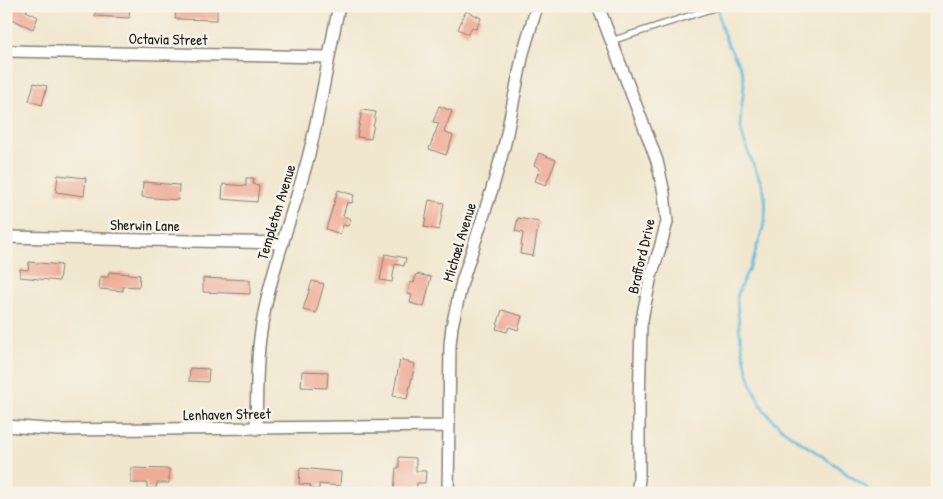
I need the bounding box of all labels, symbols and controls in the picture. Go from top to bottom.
street label: Octavia Street [128,28,208,50]
street label: Templeton Avenue [251,162,301,262]
street label: Michael Avenue [437,200,481,284]
street label: Sherwin Lane [110,214,180,236]
street label: Brafford Drive [622,216,660,296]
street label: Lenhaven Street [183,403,272,425]

